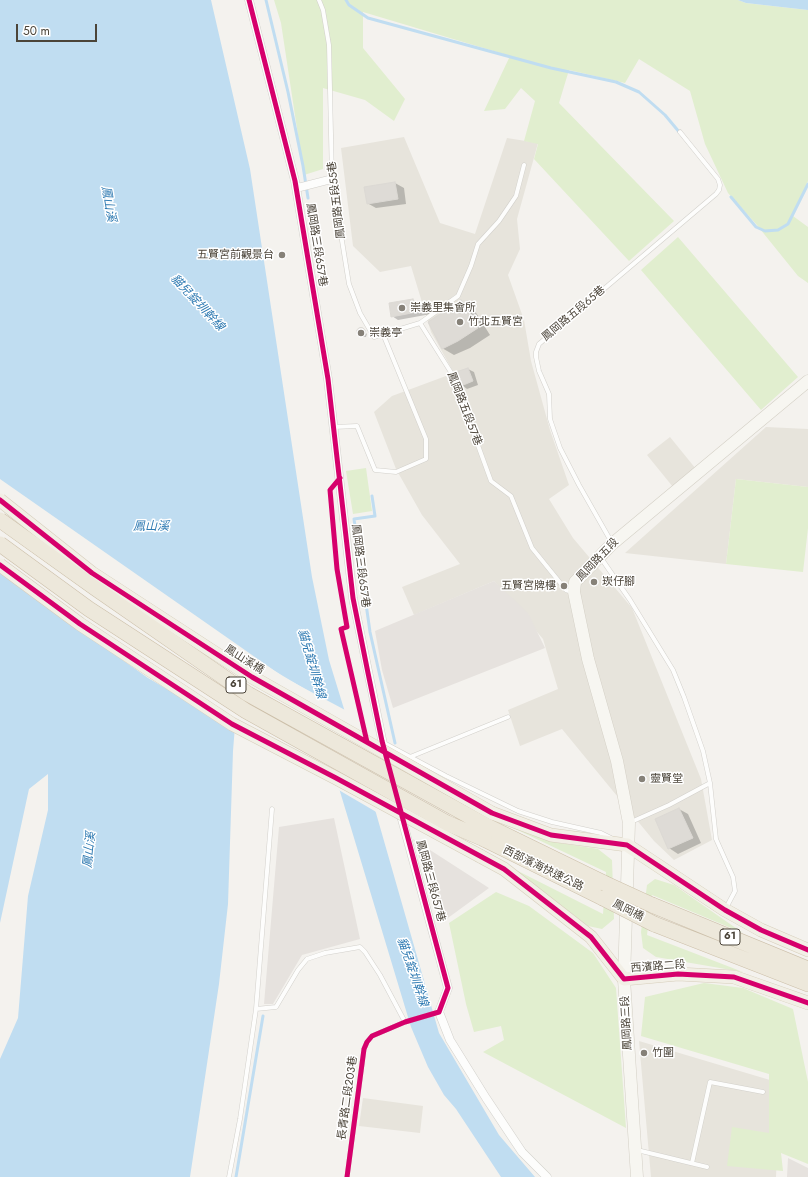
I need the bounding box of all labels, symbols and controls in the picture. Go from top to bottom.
scale bar [18,16,99,42]
text: 50 m [23,22,50,40]
street label: 鳳岡路五段55巷 [326,160,348,240]
water label: 鳳山溪 [98,185,118,223]
street label: 鳳岡路三段657巷 [303,202,329,288]
place label: 五賢宮前觀景台 [197,248,274,262]
marker: 五賢宮前觀景台 [277,250,287,260]
water label: 貓兒錠圳幹線 [167,272,227,334]
street label: 鳳岡路五段65巷 [540,284,608,344]
place label: 崇義里集會所 [410,301,476,315]
marker: 崇義里集會所 [397,303,407,313]
place label: 竹北五賢宮 [468,315,523,329]
marker: 竹北五賢宮 [455,317,465,327]
place label: 崇義亭 [369,326,402,340]
marker: 崇義亭 [356,328,366,338]
street label: 鳳岡路五段57巷 [444,370,484,448]
water label: 鳳山溪 [133,520,169,534]
street label: 鳳岡路三段657巷 [348,523,372,609]
street label: 鳳岡路五段 [574,536,622,584]
place label: 崁仔腳 [602,575,635,589]
marker: 崁仔腳 [589,577,599,587]
place label: 五賢宮牌樓 [501,579,556,593]
marker: 五賢宮牌樓 [559,581,569,591]
water label: 貓兒錠圳幹線 [294,627,328,701]
street label: 鳳山溪橋 [222,643,266,677]
road number: 61 [226,677,246,693]
place label: 靈賢堂 [650,772,683,786]
marker: 靈賢堂 [637,774,647,784]
water label: 鳳山溪 [81,831,99,869]
street label: 鳳岡路三段657巷 [413,839,447,923]
street label: 西部濱海快速公路 [501,844,585,894]
street label: 鳳岡橋 [610,898,646,924]
road number: 61 [720,929,740,945]
water label: 貓兒錠圳幹線 [393,936,431,1008]
street label: 西濱路二段 [630,958,686,976]
street label: 鳳岡路三段 [619,995,635,1051]
place label: 竹圍 [652,1046,674,1060]
marker: 竹圍 [639,1048,649,1058]
street label: 長青路二段203巷 [336,1055,360,1141]

